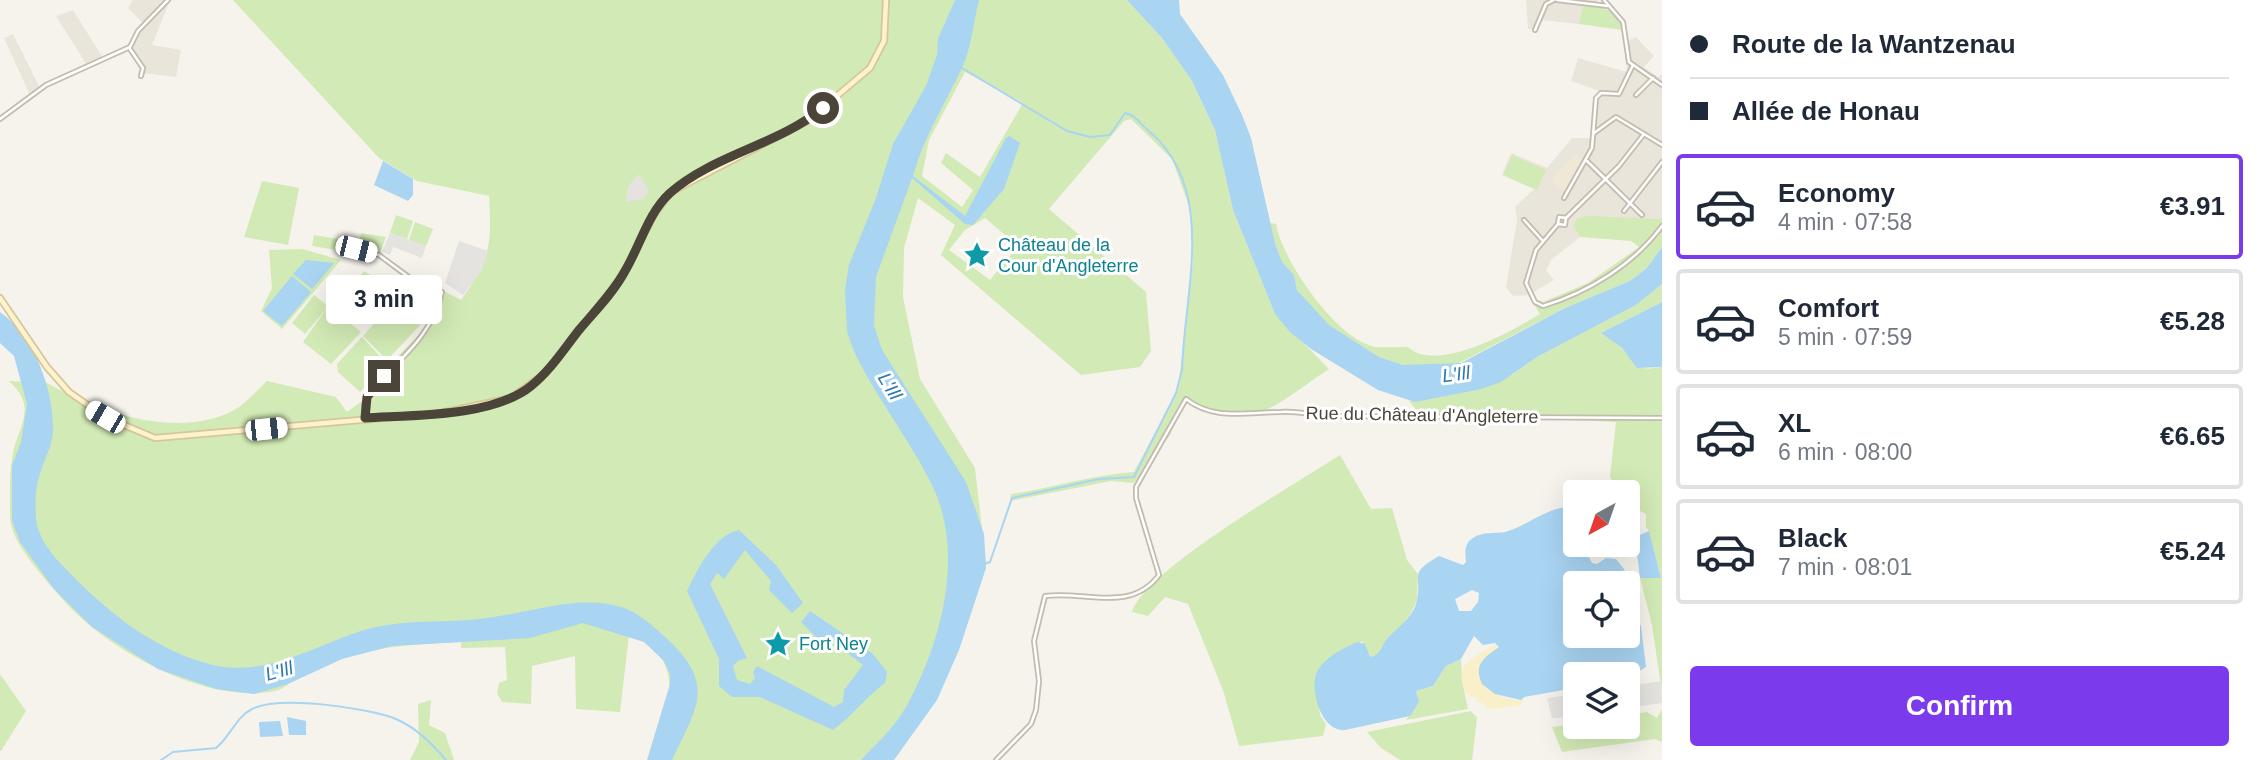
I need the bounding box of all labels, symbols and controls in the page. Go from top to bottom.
text: Route de la Wantzenau [1732,29,2016,59]
route start [807,92,839,124]
text: Allée de Honau [1732,96,1920,126]
icon: car [1694,175,1757,238]
text: Economy [1778,178,1895,208]
text: €3.91 [2160,191,2225,221]
text: 4 min · 07:58 [1778,209,1912,235]
car [334,234,379,264]
place label: Château de la Cour d'Angleterre [998,235,1139,276]
place icon: Château de la Cour d'Angleterre [962,240,992,270]
callout: 3 min [326,274,442,324]
text: 3 min [354,286,414,312]
icon: car [1694,290,1757,353]
text: Comfort [1778,293,1879,323]
text: €5.28 [2160,306,2225,336]
text: 5 min · 07:59 [1778,324,1912,350]
route end [368,360,400,392]
water label: L'Ill [1441,362,1472,386]
water label: L'Ill [874,369,907,404]
car [82,397,129,437]
street label: Rue du Château d'Angleterre [1306,403,1538,427]
icon: car [1694,405,1757,468]
text: XL [1778,408,1811,438]
car [245,416,288,442]
text: €6.65 [2160,421,2225,451]
text: 6 min · 08:00 [1778,439,1912,465]
north arrow [1563,480,1640,556]
map controls [1563,480,1640,739]
icon: car [1694,520,1757,583]
text: Black [1778,523,1847,553]
text: €5.24 [2160,536,2225,566]
text: 7 min · 08:01 [1778,554,1912,580]
button: locate [1563,571,1640,648]
place icon: Fort Ney [763,629,793,659]
place label: Fort Ney [799,634,868,654]
water label: L'Ill [263,657,296,685]
button: layers [1563,662,1640,739]
button: Confirm [1690,666,2229,746]

